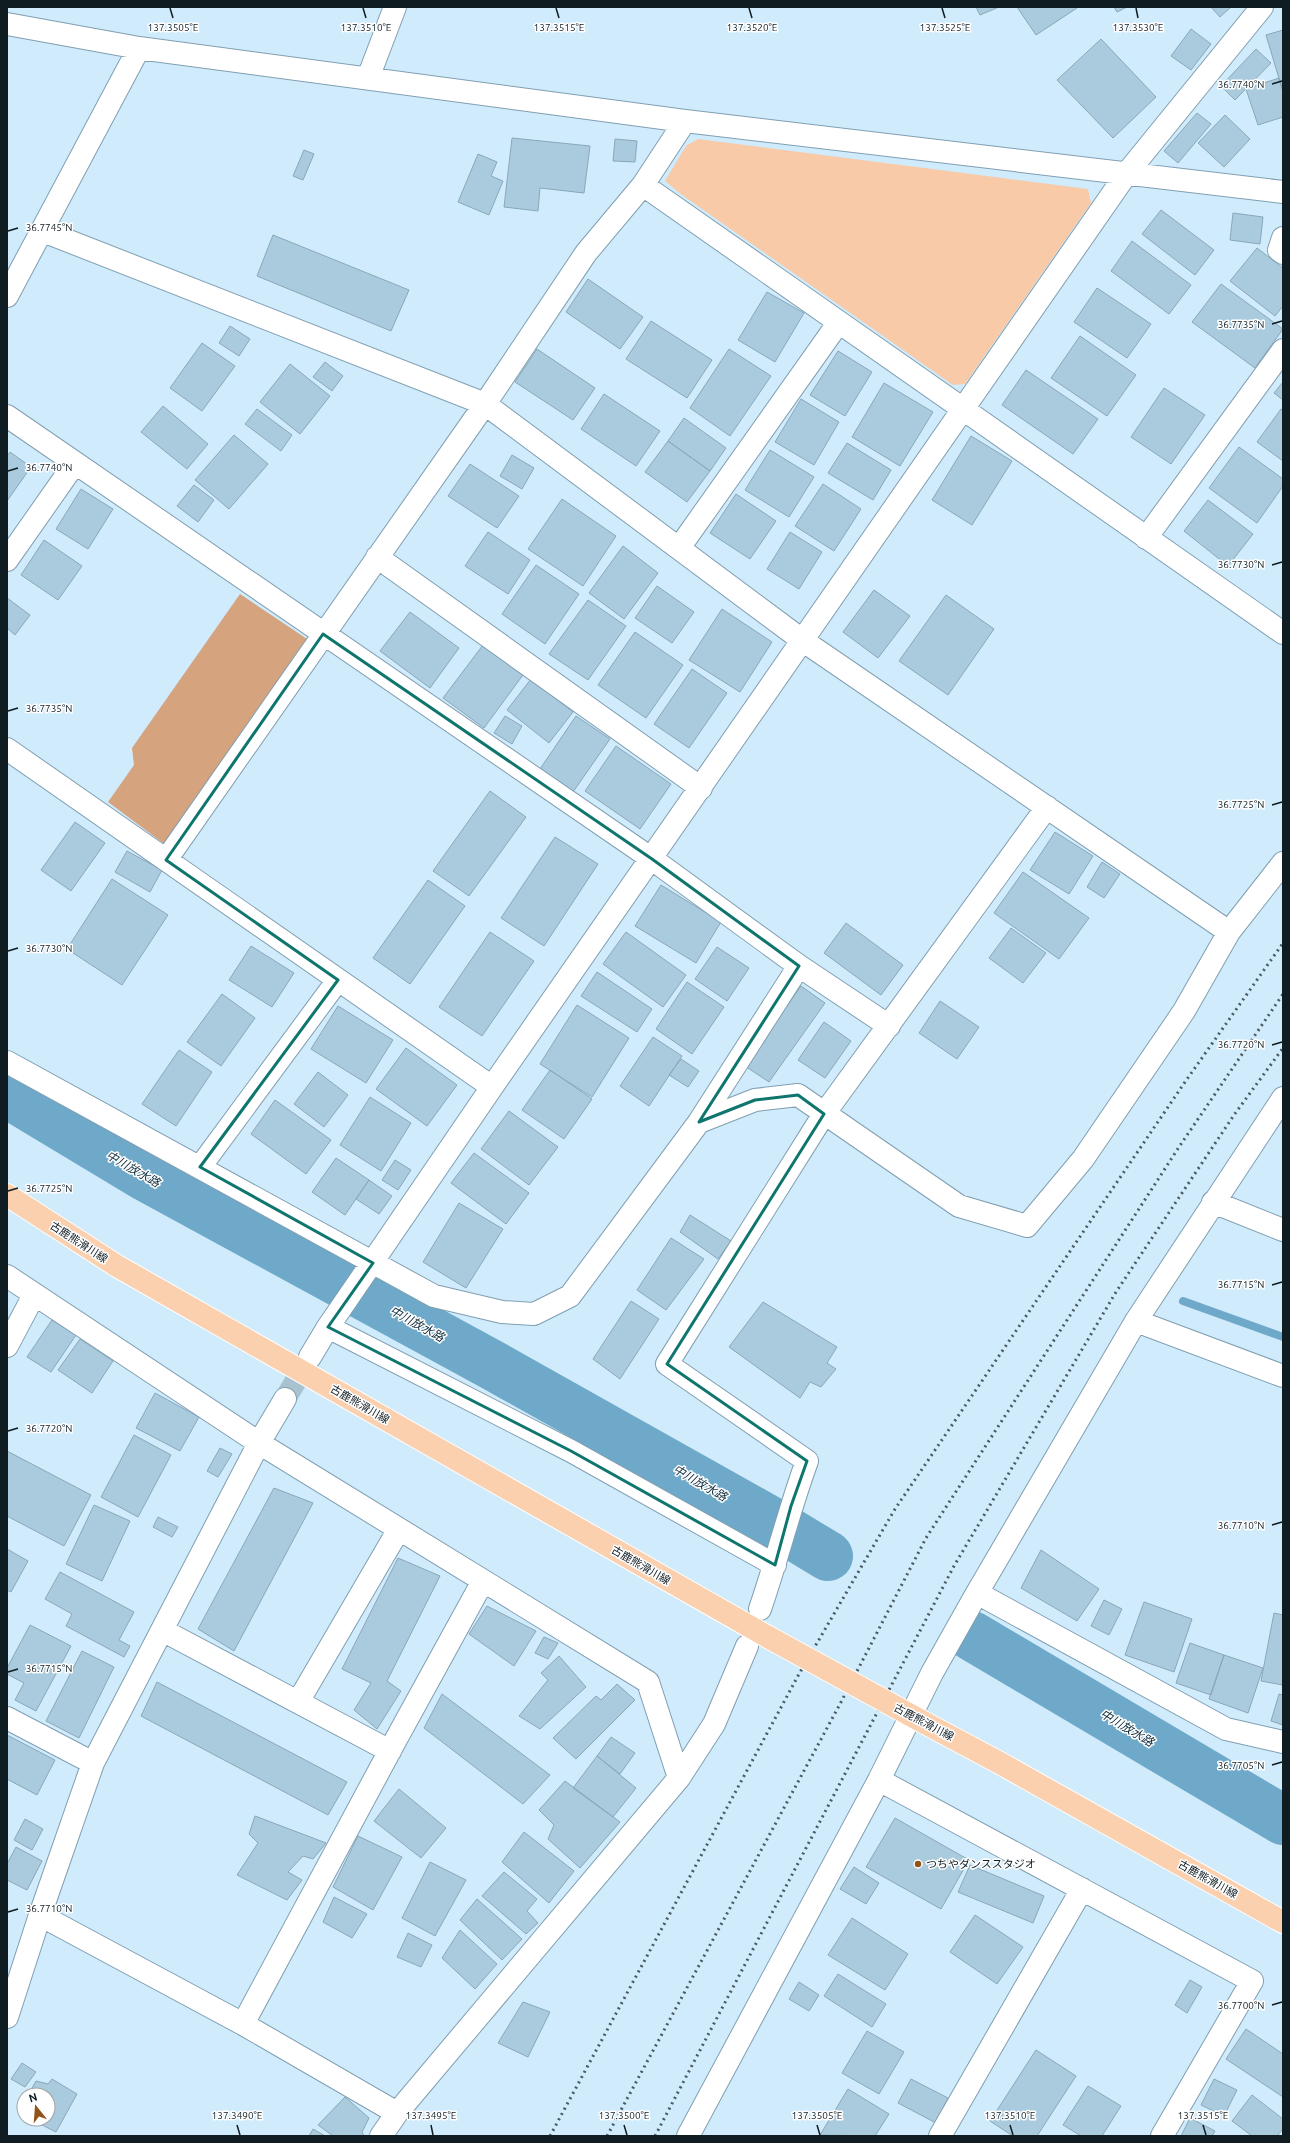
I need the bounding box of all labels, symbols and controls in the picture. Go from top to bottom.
text: 137.3505°E [148,22,199,33]
text: 137.3510°E [341,22,392,33]
text: 137.3515°E [534,22,585,33]
text: 137.3520°E [727,22,778,33]
text: 137.3525°E [920,22,971,33]
text: 137.3530°E [1113,22,1164,33]
text: 36.7740°N [1218,79,1264,90]
text: 36.7745°N [26,222,72,233]
text: 36.7735°N [1218,319,1264,330]
text: 36.7740°N [26,462,72,473]
text: 36.7730°N [1218,559,1264,570]
text: 36.7735°N [26,703,72,714]
text: 36.7725°N [1218,799,1264,810]
text: 36.7730°N [26,943,72,954]
text: 36.7720°N [1218,1039,1264,1050]
water label: 中川放水路 [104,1148,163,1190]
text: 36.7725°N [26,1183,72,1194]
street label: 古鹿熊滑川線 [48,1219,110,1265]
text: 36.7715°N [1218,1279,1264,1290]
water label: 中川放水路 [388,1303,448,1344]
street label: 古鹿熊滑川線 [328,1382,392,1426]
text: 36.7720°N [26,1423,72,1434]
water label: 中川放水路 [671,1462,730,1504]
text: 36.7710°N [1218,1520,1264,1531]
street label: 古鹿熊滑川線 [609,1543,673,1587]
text: 36.7715°N [26,1663,72,1674]
street label: 古鹿熊滑川線 [892,1701,956,1743]
water label: 中川放水路 [1098,1707,1157,1749]
text: 36.7705°N [1218,1760,1264,1771]
place label: つちやダンススタジオ [926,1858,1036,1870]
street label: 古鹿熊滑川線 [1176,1858,1240,1900]
marker: つちやダンススタジオ [913,1859,923,1869]
text: 36.7710°N [26,1903,72,1914]
text: 36.7700°N [1218,2000,1264,2011]
north arrow [16,2087,56,2127]
text: N [27,2090,39,2104]
text: 137.3490°E [212,2110,263,2121]
text: 137.3495°E [406,2110,457,2121]
text: 137.3500°E [599,2110,650,2121]
text: 137.3505°E [792,2110,843,2121]
text: 137.3510°E [985,2110,1036,2121]
text: 137.3515°E [1178,2110,1229,2121]

